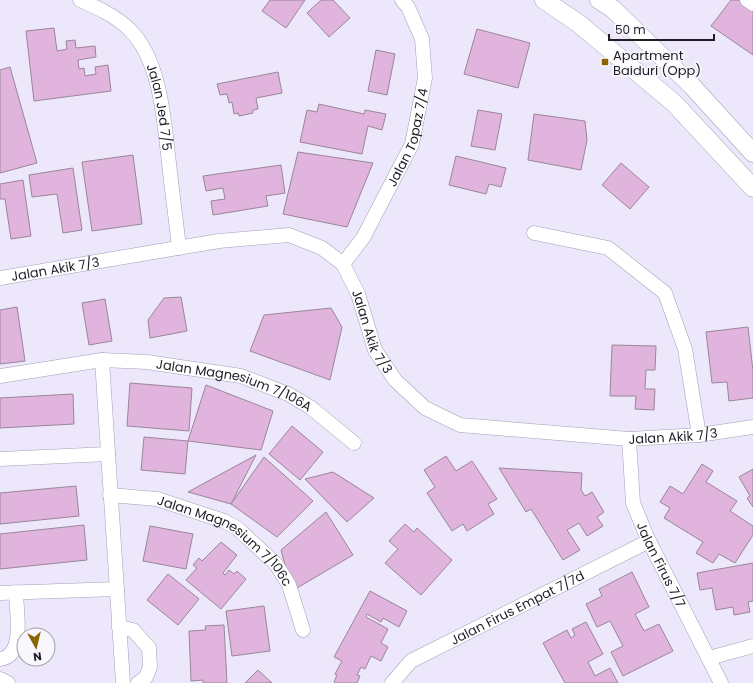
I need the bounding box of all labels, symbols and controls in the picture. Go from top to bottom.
scale bar [609,16,714,42]
text: 50 m [615,21,646,38]
place label: Apartment Baiduri (Opp) [613,46,701,80]
marker: Apartment Baiduri (Opp) [600,57,610,67]
street label: Jalan Jed 7/5 [142,61,177,152]
street label: Jalan Topaz 7/4 [383,86,433,190]
street label: Jalan Akik 7/3 [10,252,101,286]
street label: Jalan Akik 7/3 [347,286,397,377]
street label: Jalan Magnesium 7/106A [155,354,316,416]
street label: Jalan Akik 7/3 [628,423,719,449]
street label: Jalan Magnesium 7/106c [155,491,297,590]
street label: Jalan Firus 7/7 [632,519,690,611]
street label: Jalan Firus Empat 7/7d [447,566,588,650]
north arrow [16,627,56,667]
text: N [32,648,43,665]

